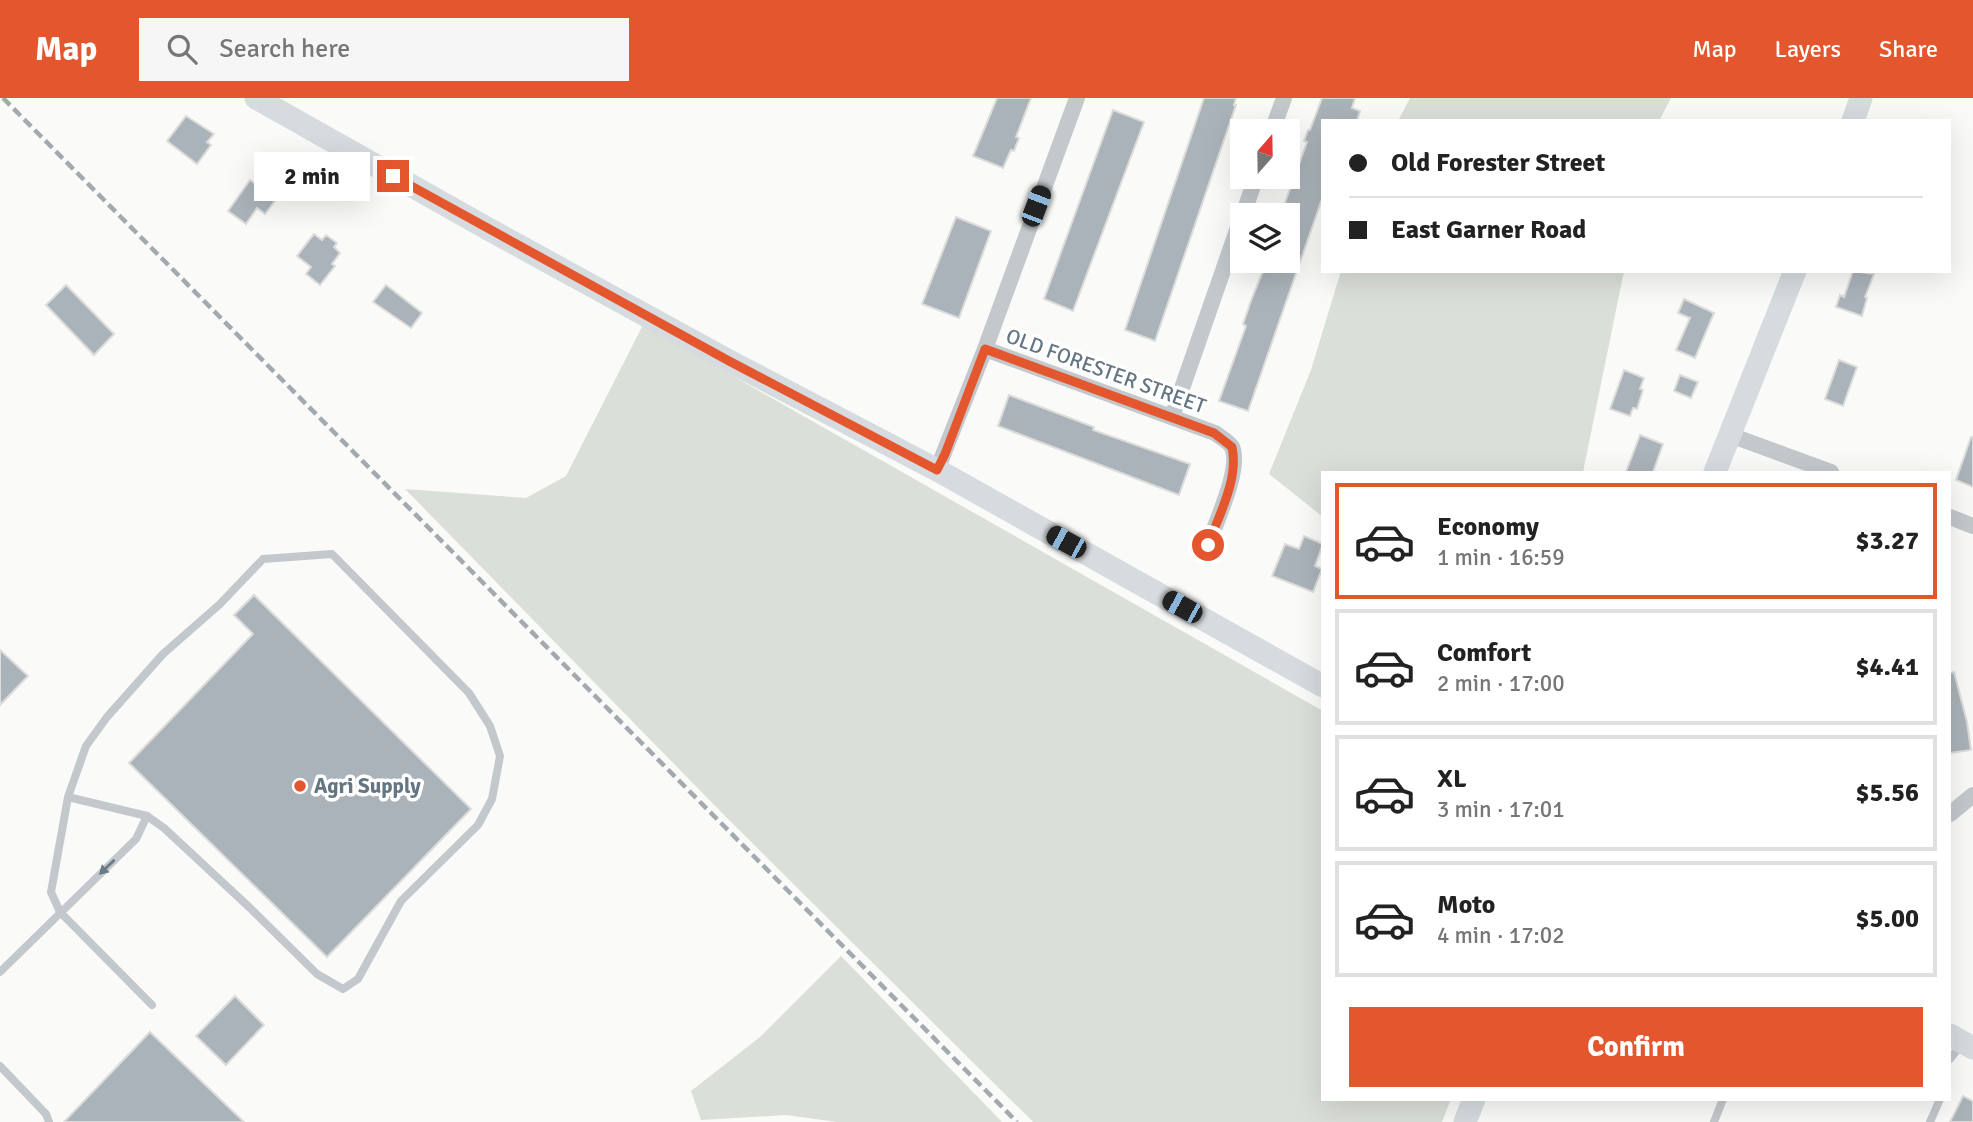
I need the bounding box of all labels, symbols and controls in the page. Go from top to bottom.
search box [139,18,629,81]
text: Map [35,29,97,70]
icon: search [163,30,201,68]
text: Search here [219,33,350,65]
text: Map [1692,34,1737,64]
text: Layers [1775,34,1841,64]
text: Share [1879,34,1938,64]
north arrow [1230,119,1300,189]
map controls [1230,119,1300,273]
text: Old Forester Street [1391,147,1605,179]
callout: 2 min [253,152,368,200]
route end [377,160,409,192]
text: 2 min [284,162,340,191]
car [1019,183,1054,229]
button: layers [1230,203,1300,273]
text: East Garner Road [1391,214,1586,246]
street label: OLD FORESTER STREET [1003,323,1210,419]
icon: car [1353,510,1416,573]
text: Economy [1437,511,1539,543]
car [1043,523,1090,561]
text: $3.27 [1855,525,1919,557]
route start [1192,529,1224,561]
text: 1 min · 16:59 [1437,543,1565,572]
car [1159,588,1206,626]
icon: car [1353,636,1416,699]
text: Comfort [1437,637,1531,669]
text: $4.41 [1855,651,1919,683]
text: 2 min · 17:00 [1437,669,1565,698]
icon: car [1353,762,1416,825]
text: XL [1437,763,1467,795]
place label: Agri Supply [314,773,421,799]
text: $5.56 [1855,777,1919,809]
marker: Agri Supply [292,778,308,794]
text: 3 min · 17:01 [1437,795,1565,824]
one-way arrow [99,858,116,874]
icon: car [1353,888,1416,951]
text: Moto [1437,889,1495,921]
text: $5.00 [1855,903,1919,935]
text: 4 min · 17:02 [1437,921,1565,950]
button: Confirm [1349,1007,1923,1087]

